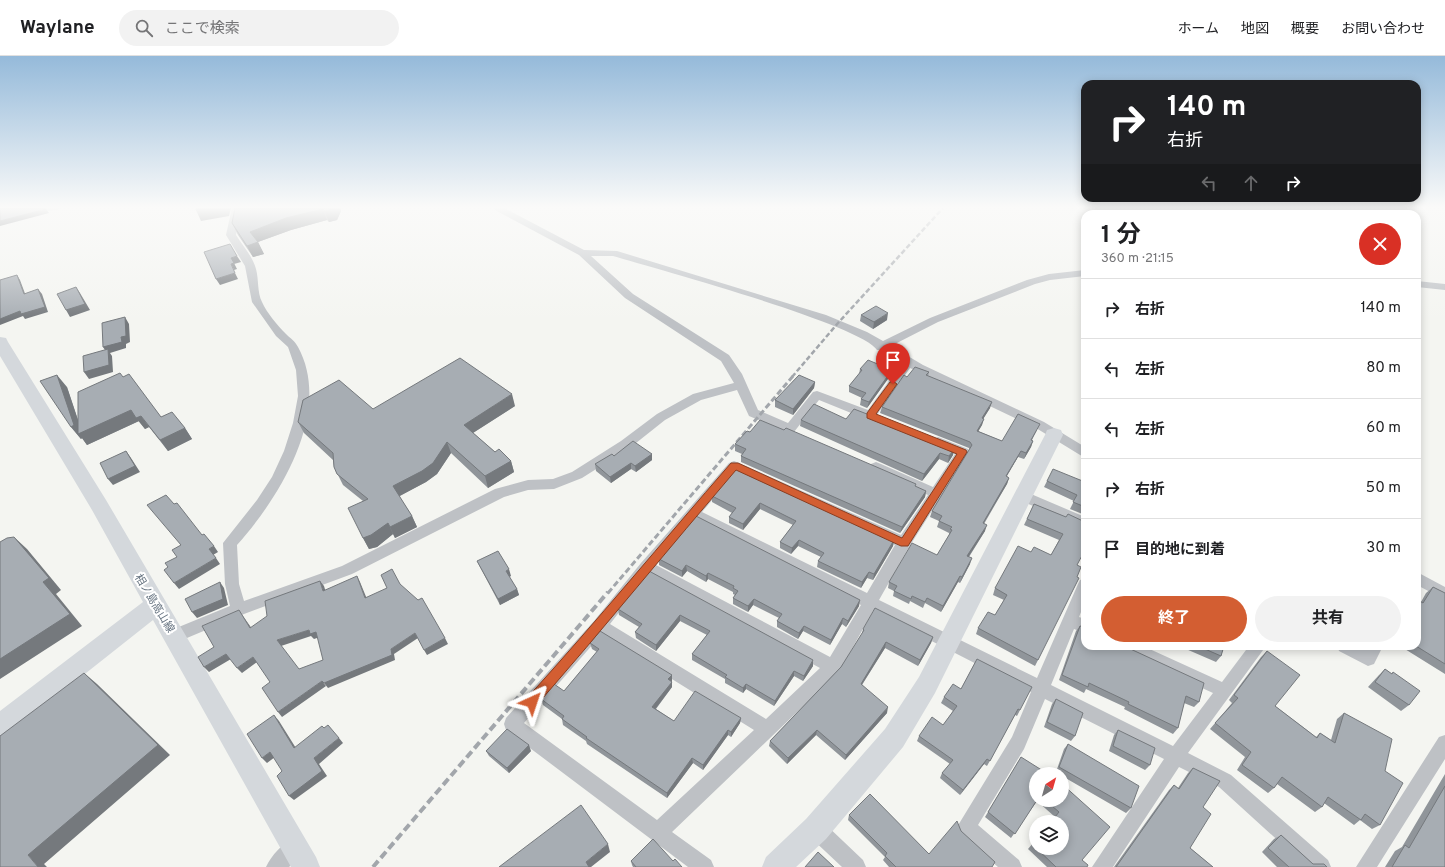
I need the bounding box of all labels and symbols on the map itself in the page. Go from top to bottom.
pin [876,343,910,384]
street label: 相ノ島高山線 [131,572,177,635]
position arrow [511,681,553,723]
north arrow [1029,767,1069,807]

